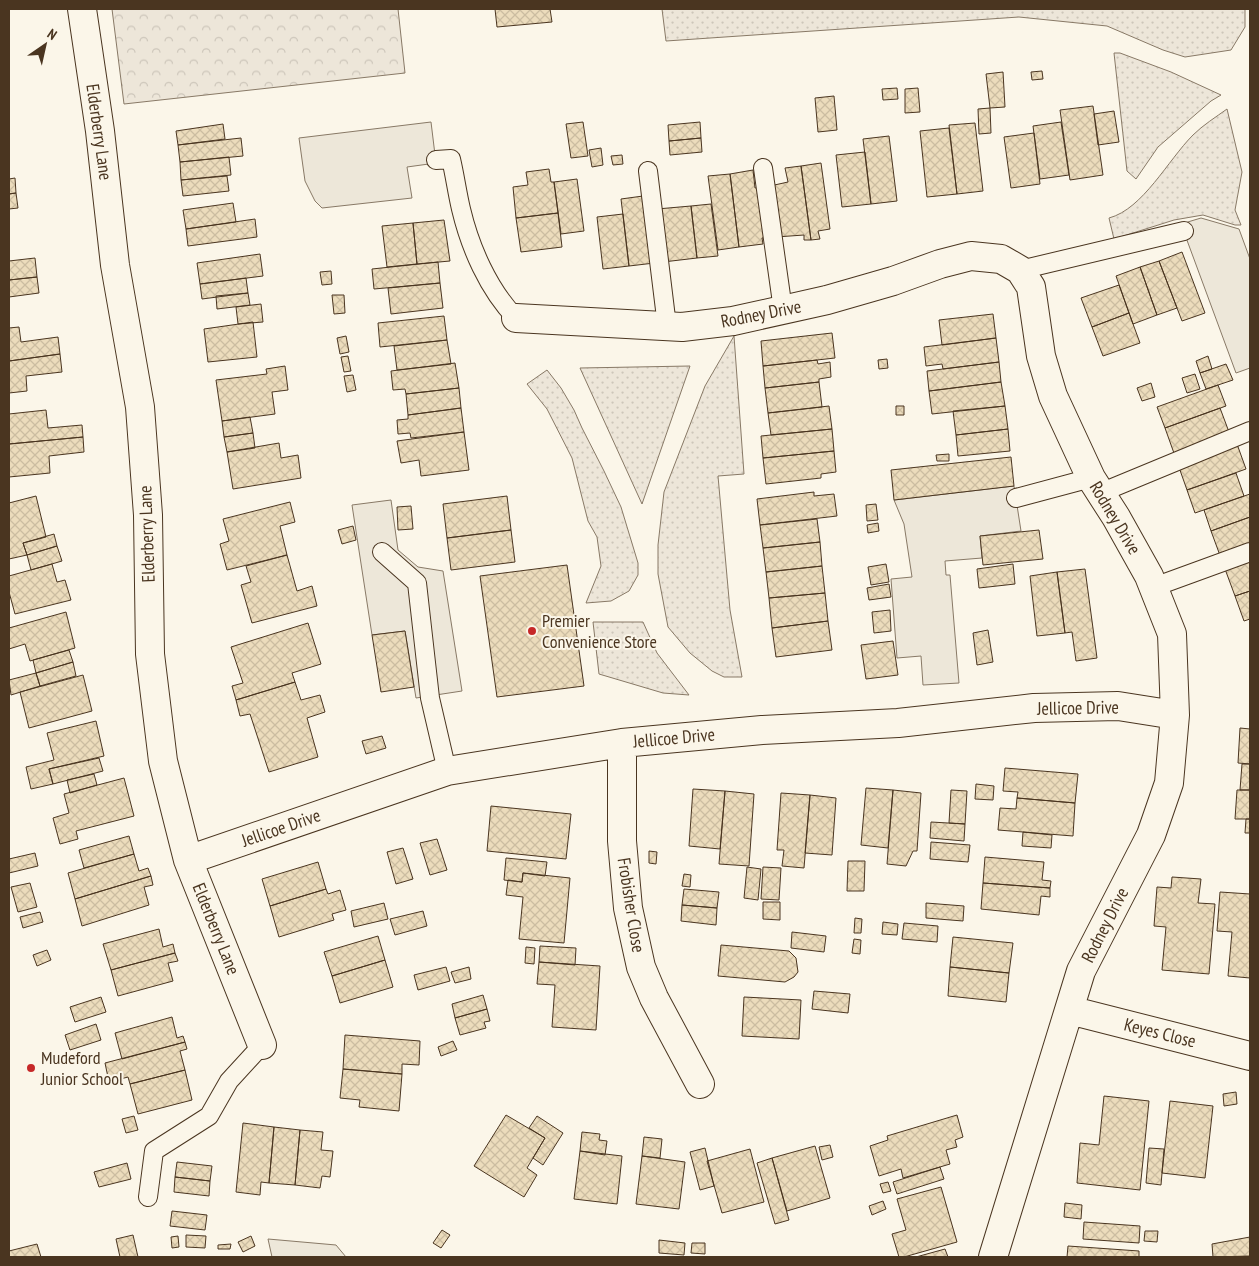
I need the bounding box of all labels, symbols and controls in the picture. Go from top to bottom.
north arrow [20,20,70,70]
text: N [44,25,60,44]
street label: Elderberry Lane [81,82,118,182]
street label: Rodney Drive [719,294,803,333]
street label: Rodney Drive [1085,477,1146,559]
street label: Elderberry Lane [133,485,160,583]
place label: Premier Convenience Store [542,609,657,653]
marker: Premier Convenience Store [526,625,538,637]
street label: Jellicoe Drive [1036,695,1119,720]
street label: Jellicoe Drive [631,722,716,753]
street label: Jellicoe Drive [237,803,323,852]
street label: Frobisher Close [613,856,650,954]
street label: Elderberry Lane [188,880,245,978]
street label: Rodney Drive [1076,883,1133,966]
street label: Keyes Close [1122,1013,1198,1053]
place label: Mudeford Junior School [40,1046,124,1090]
marker: Mudeford Junior School [25,1062,37,1074]

